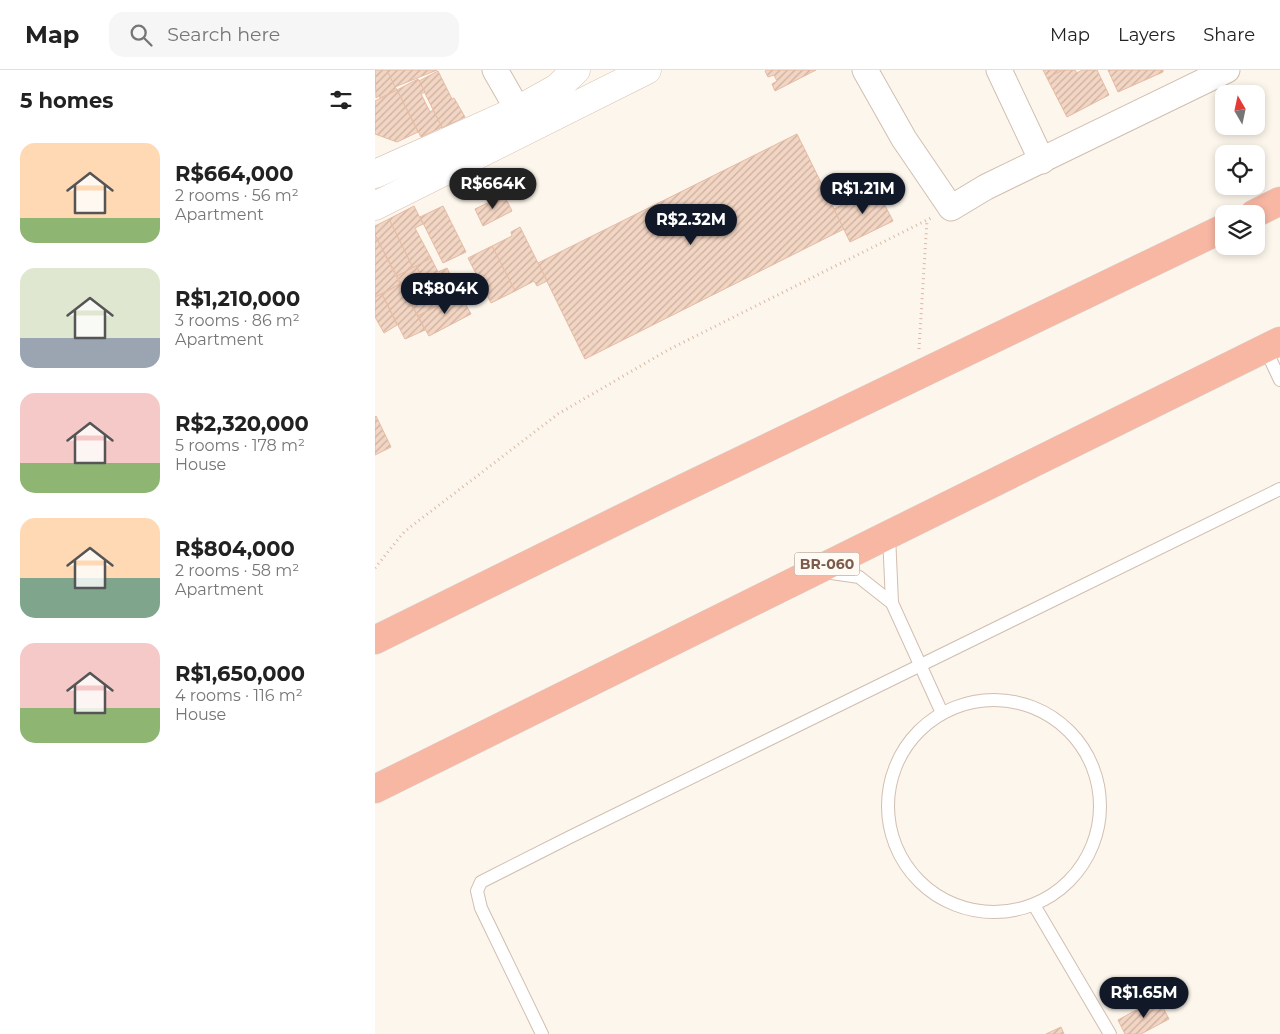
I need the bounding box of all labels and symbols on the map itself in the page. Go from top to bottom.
north arrow [1215,85,1265,135]
pin: R$664K [452,168,534,210]
pin: R$1.21M [817,172,909,215]
pin: R$2.32M [645,204,737,246]
pin: R$804K [404,272,486,315]
road number: BR-060 [795,552,859,576]
pin: R$1.65M [1098,976,1190,1019]

